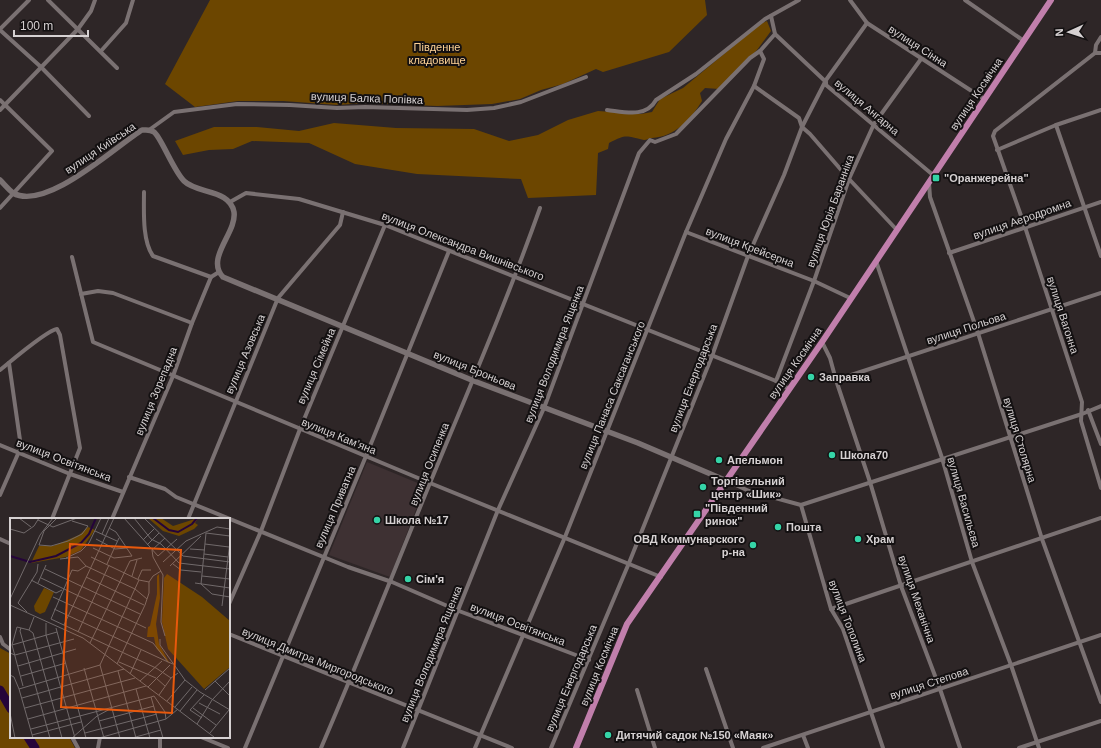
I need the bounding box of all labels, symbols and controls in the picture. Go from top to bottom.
scale bar [14,12,88,38]
north arrow [1049,12,1089,52]
text: 100 m [20,19,53,33]
street label: вулиця Сінна [886,23,950,70]
text: N [1053,28,1065,37]
park label: Південне кладовище [408,41,466,66]
street label: вулиця Космічна [947,55,1005,132]
street label: вулиця Ангарна [832,77,902,138]
street label: вулиця Балка Попівка [311,90,424,106]
street label: вулиця Київська [62,119,138,176]
street label: вулиця Юрія Баранніка [804,152,856,269]
place label: "Оранжерейна" [944,172,1029,184]
marker: "Оранжерейна" [931,173,941,183]
street label: вулиця Аеродромна [972,196,1073,241]
street label: вулиця Олександра Вишнівського [380,209,546,283]
street label: вулиця Крейсерна [704,225,797,270]
street label: вулиця Вагонна [1045,275,1081,356]
street label: вулиця Володимира Ященка [522,283,586,424]
street label: вулиця Польова [925,309,1008,346]
street label: вулиця Азовська [223,312,268,396]
street label: вулиця Панаса Саксаганського [577,319,647,471]
street label: вулиця Енергодарська [667,321,720,434]
street label: вулиця Космічна [766,324,825,401]
street label: вулиця Сімейна [295,326,338,406]
street label: вулиця Зорепадна [133,344,180,437]
street label: вулиця Броньова [432,348,519,392]
place label: Заправка [819,371,871,383]
marker: Заправка [806,372,816,382]
street label: вулиця Столярна [1001,396,1039,485]
street label: вулиця Кам’яна [300,416,379,457]
street label: вулиця Осипенка [407,420,451,507]
street label: вулиця Освітянська [15,436,114,484]
place label: Школа70 [840,449,888,461]
marker: Школа70 [827,450,837,460]
place label: Апельмон [727,454,783,466]
marker: Апельмон [714,455,724,465]
street label: вулиця Васильєва [945,455,983,549]
street label: вулиця Приватна [312,463,358,550]
place label: Торгівельний центр «Шик» [711,475,785,500]
marker: Торгівельний центр «Шик» [698,482,708,492]
place label: "Південний ринок" [705,502,768,527]
marker: "Південний ринок" [692,509,702,519]
place label: Школа №17 [385,514,449,526]
marker: Школа №17 [372,515,382,525]
inset map [10,518,230,738]
place label: Пошта [786,521,822,533]
marker: Пошта [773,522,783,532]
place label: ОВД Коммунарского р-на [633,533,746,558]
place label: Храм [866,533,894,545]
marker: Храм [853,534,863,544]
marker: ОВД Коммунарского р-на [748,540,758,550]
street label: вулиця Механічна [896,554,938,645]
place label: Сім'я [416,573,444,585]
marker: Сім'я [403,574,413,584]
street label: вулиця Тополина [827,578,870,665]
street label: вулиця Володимира Ященка [398,583,464,724]
street label: вулиця Освітянська [469,600,568,648]
street label: вулиця Енергодарська [543,622,599,733]
street label: вулиця Космічна [578,624,621,708]
street label: вулиця Дмитра Миргородського [241,625,395,697]
street label: вулиця Степова [888,664,971,701]
place label: Дитячий садок №150 «Маяк» [616,729,773,741]
marker: Дитячий садок №150 «Маяк» [603,730,613,740]

